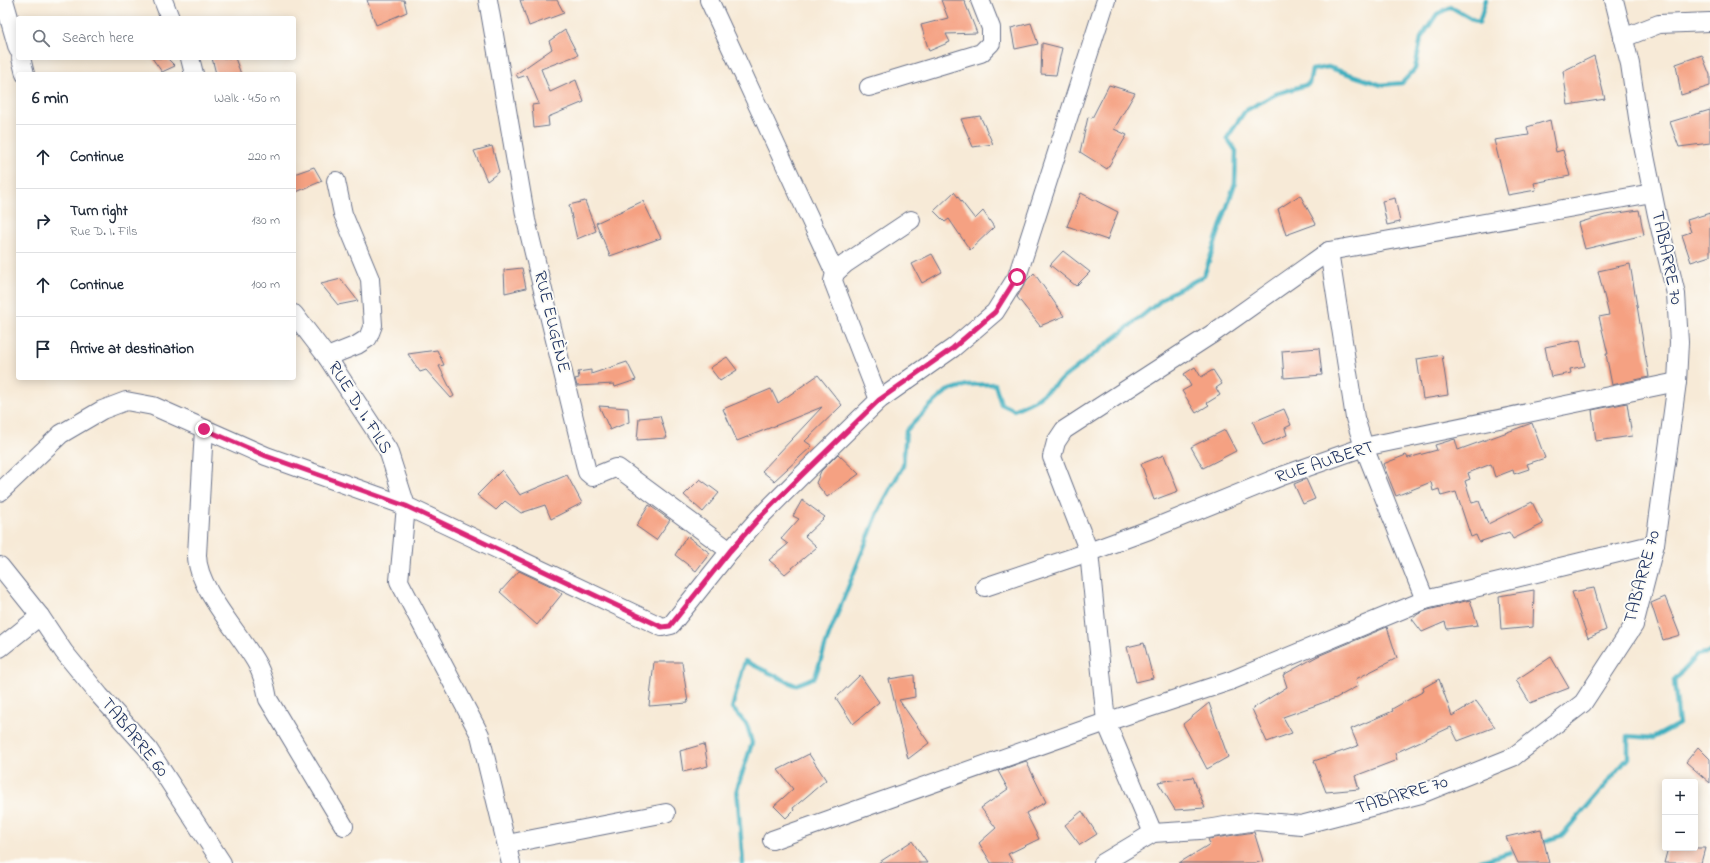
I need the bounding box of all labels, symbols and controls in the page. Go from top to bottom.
search box [16,16,296,60]
icon: search [30,27,52,49]
text: Search here [62,27,134,49]
text: 6 min [32,86,68,111]
text: Walk · 450 m [214,89,280,108]
icon: ahead [32,146,54,168]
text: Continue [70,146,124,168]
text: 220 m [248,147,280,166]
text: Turn right [70,200,128,222]
street label: TABARRE 70 [1643,209,1689,307]
icon: right [32,210,54,232]
text: 130 m [252,211,280,230]
text: Rue D. I. Fils [70,222,138,241]
street label: RUE EUGÈNE [526,268,576,376]
route start [1008,268,1026,286]
icon: ahead [32,274,54,296]
text: Continue [70,274,124,296]
text: 100 m [251,275,280,294]
icon: arrive [32,338,54,360]
text: Arrive at destination [70,338,194,360]
street label: RUE D. I. FILS [320,357,398,459]
route end [195,420,213,438]
street label: RUE AUBERT [1272,435,1378,491]
street label: TABARRE 70 [1618,527,1668,626]
street label: TABARRE 60 [94,693,174,784]
street label: TABARRE 70 [1353,770,1451,822]
map controls [1662,779,1698,851]
button: + [1662,779,1698,815]
button: − [1662,815,1698,851]

